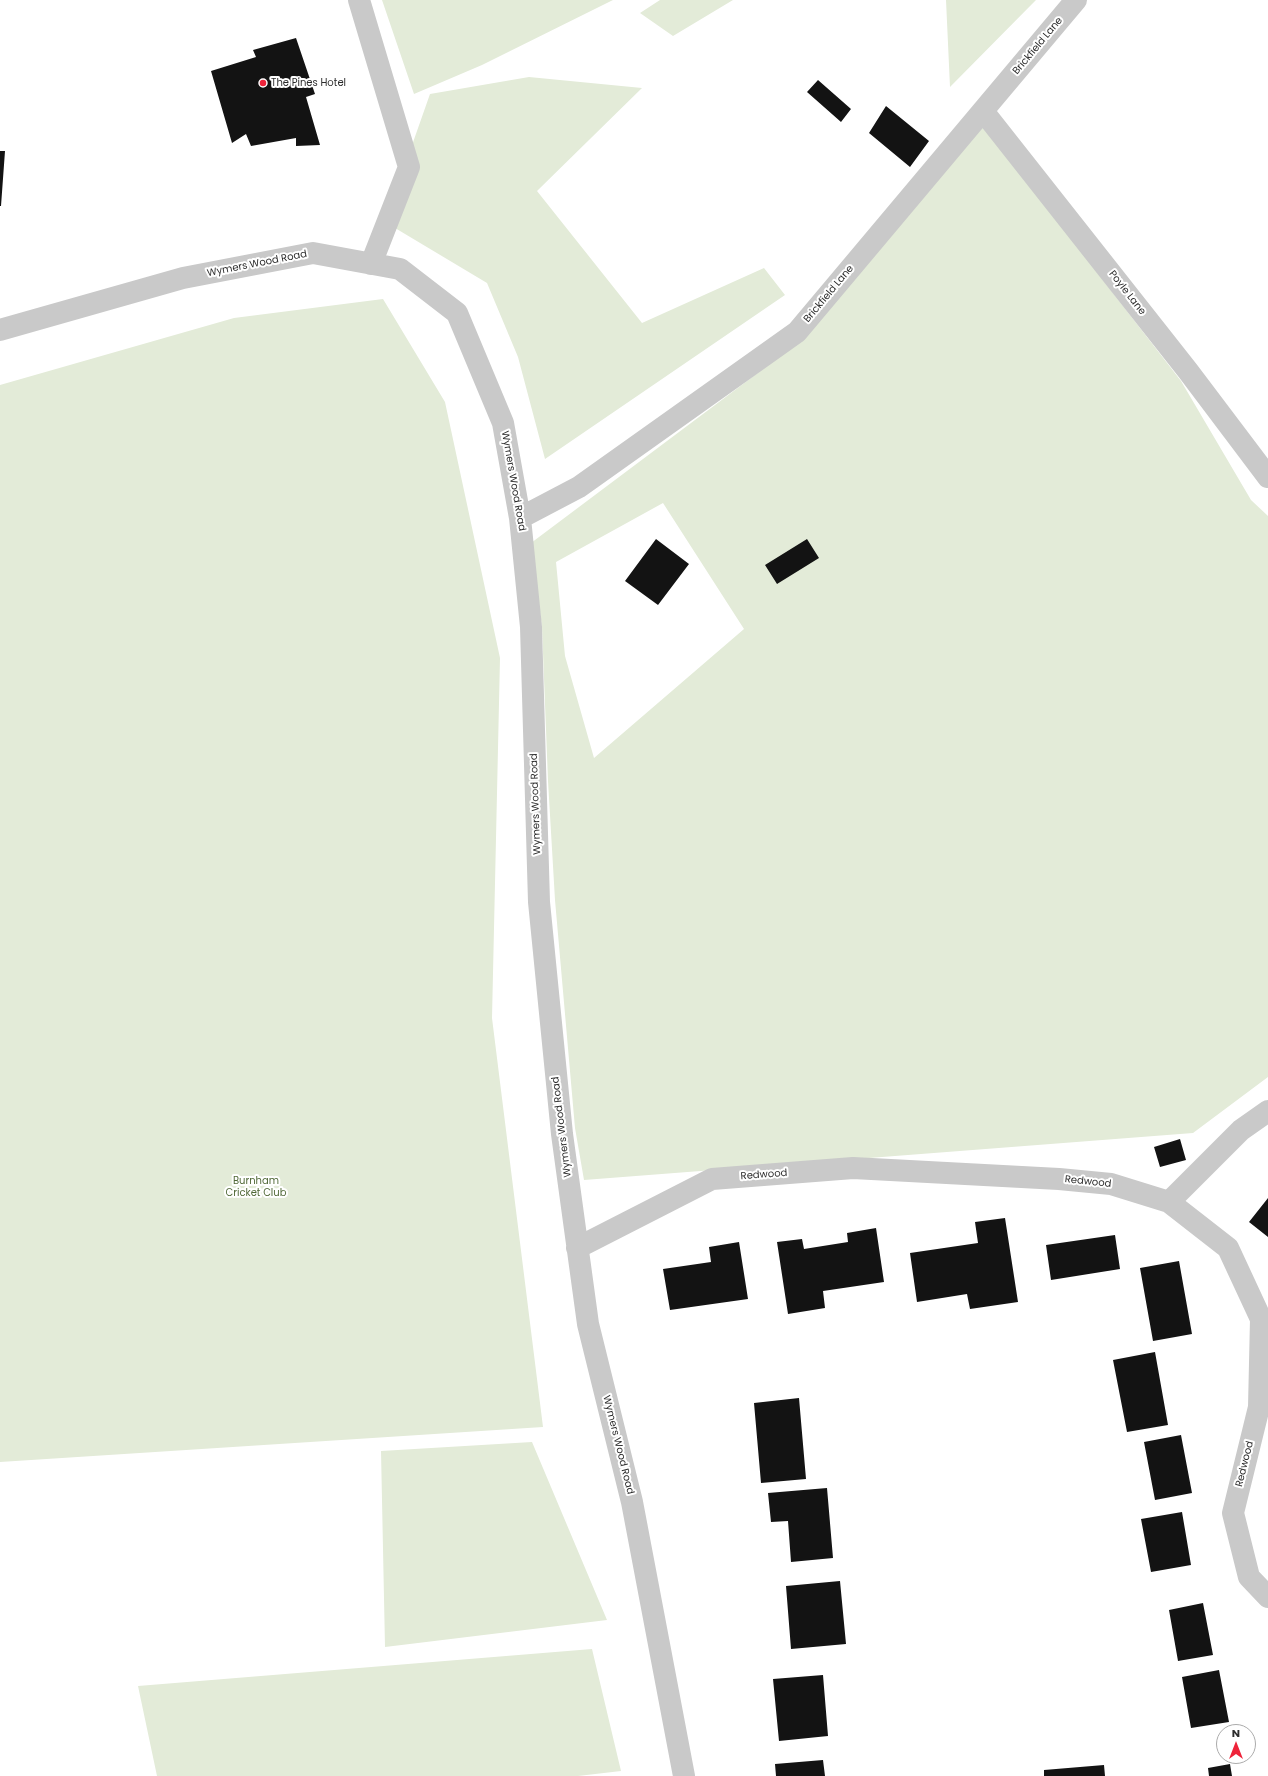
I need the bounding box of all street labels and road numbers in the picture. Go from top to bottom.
street label: Brickfield Lane [1011,15,1065,77]
street label: Wymers Wood Road [206,248,308,280]
street label: Brickfield Lane [802,263,856,325]
street label: Poyle Lane [1106,268,1148,318]
street label: Wymers Wood Road [498,430,528,532]
street label: Wymers Wood Road [528,753,544,855]
street label: Wymers Wood Road [550,1076,574,1178]
street label: Redwood [740,1167,788,1183]
street label: Redwood [1064,1174,1112,1190]
street label: Wymers Wood Road [600,1394,636,1496]
street label: Redwood [1234,1440,1256,1488]

